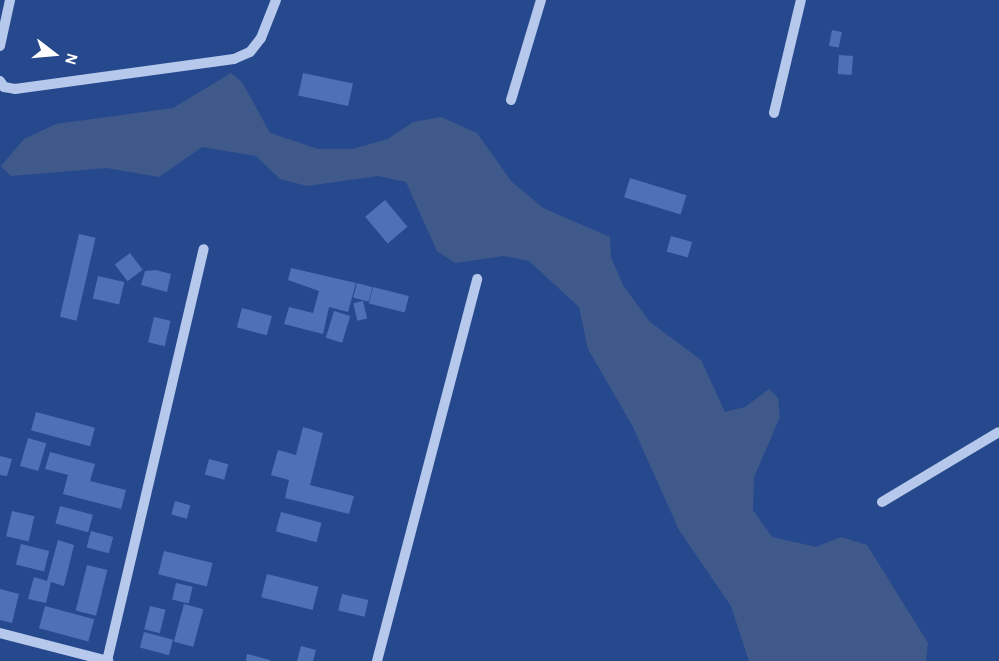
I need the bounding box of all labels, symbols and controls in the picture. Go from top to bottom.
north arrow [24,24,84,84]
text: N [62,51,81,67]

